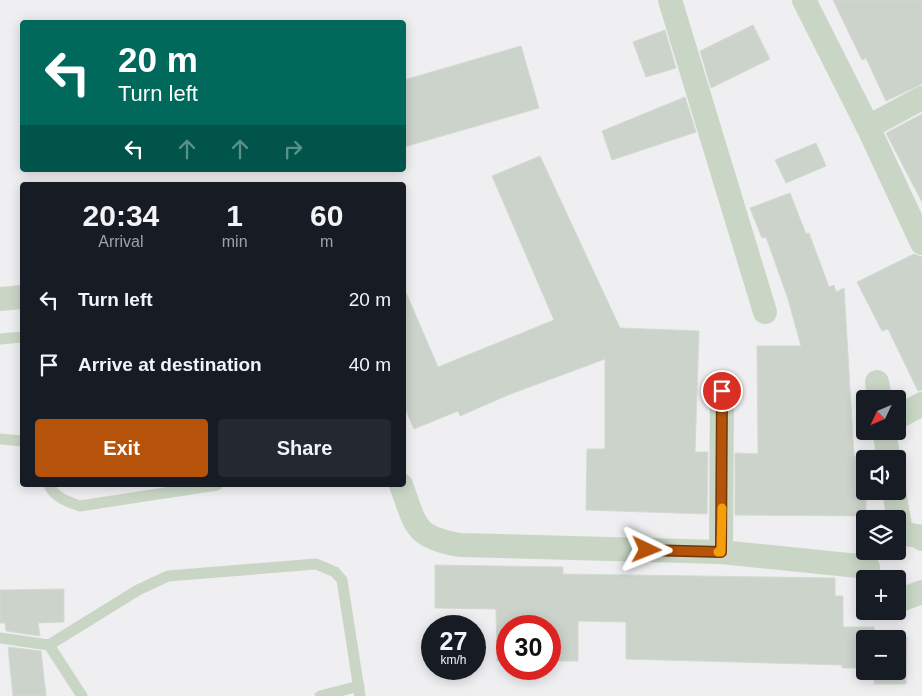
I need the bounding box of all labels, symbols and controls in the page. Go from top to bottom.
icon: left [35,40,100,105]
text: 20 m [118,40,198,79]
text: Turn left [118,81,198,106]
icon: left [120,135,148,163]
icon: ahead [173,135,201,163]
icon: ahead [226,135,254,163]
icon: right [279,135,307,163]
text: 20:34 [83,199,159,232]
text: 1 [226,199,243,232]
text: 60 [310,199,343,232]
text: Arrival [98,233,144,250]
text: min [222,233,248,250]
text: m [320,233,333,250]
icon: left [35,286,63,314]
text: Turn left [78,289,153,310]
text: 20 m [349,289,391,310]
icon: arrive [35,351,63,379]
text: Arrive at destination [78,354,262,375]
text: 40 m [349,354,391,375]
pin [701,370,743,412]
icon: arrive [708,377,736,405]
north arrow [856,390,906,440]
map controls [856,390,906,680]
button: Exit [35,419,208,477]
button: Share [218,419,391,477]
button: sound [856,450,906,500]
button: layers [856,510,906,560]
position arrow [620,523,672,575]
button: + [856,570,906,620]
speed limit sign: 30 [496,615,561,680]
text: 27 [440,627,467,655]
button: − [856,630,906,680]
text: km/h [440,653,467,667]

